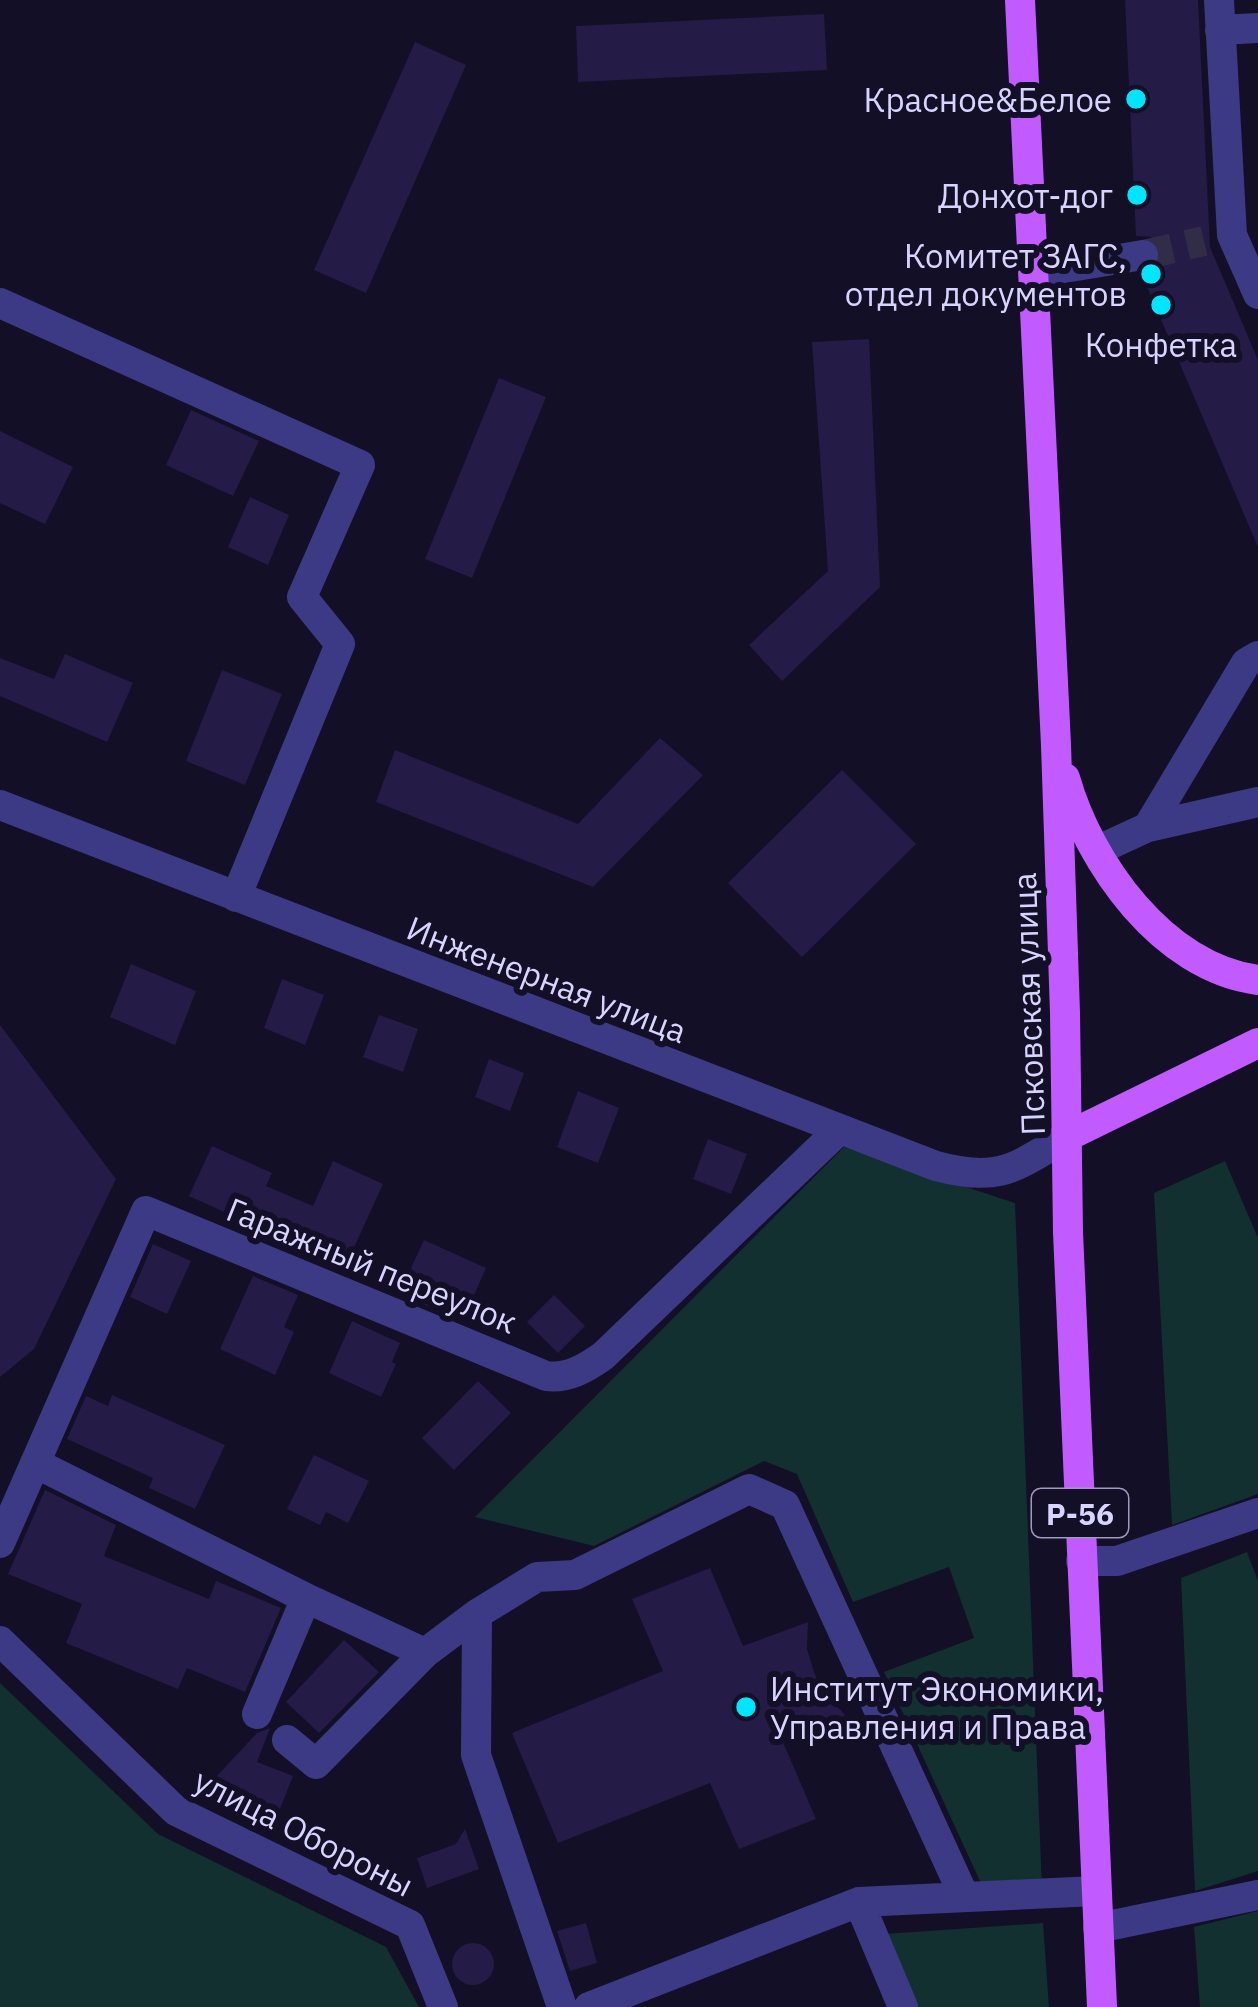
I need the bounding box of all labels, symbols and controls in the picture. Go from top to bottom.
place label: Красное&Белое [864,78,1112,121]
marker: Красное&Белое [1123,86,1149,112]
place label: Донхот-дог [938,174,1113,217]
marker: Донхот-дог [1124,182,1150,208]
place label: Комитет ЗАГС, отдел документов [845,234,1127,315]
marker: Комитет ЗАГС, отдел документов [1138,261,1164,287]
marker: Конфетка [1148,292,1174,318]
place label: Конфетка [1085,323,1237,366]
street label: Псковская улица [1002,872,1054,1136]
street label: Инженерная улица [401,906,693,1052]
street label: Гаражный переулок [221,1187,523,1343]
road number: Р-56 [1032,1489,1128,1537]
place label: Институт Экономики, Управления и Права [770,1667,1104,1748]
marker: Институт Экономики, Управления и Права [733,1694,759,1720]
street label: улица Обороны [187,1758,421,1906]

